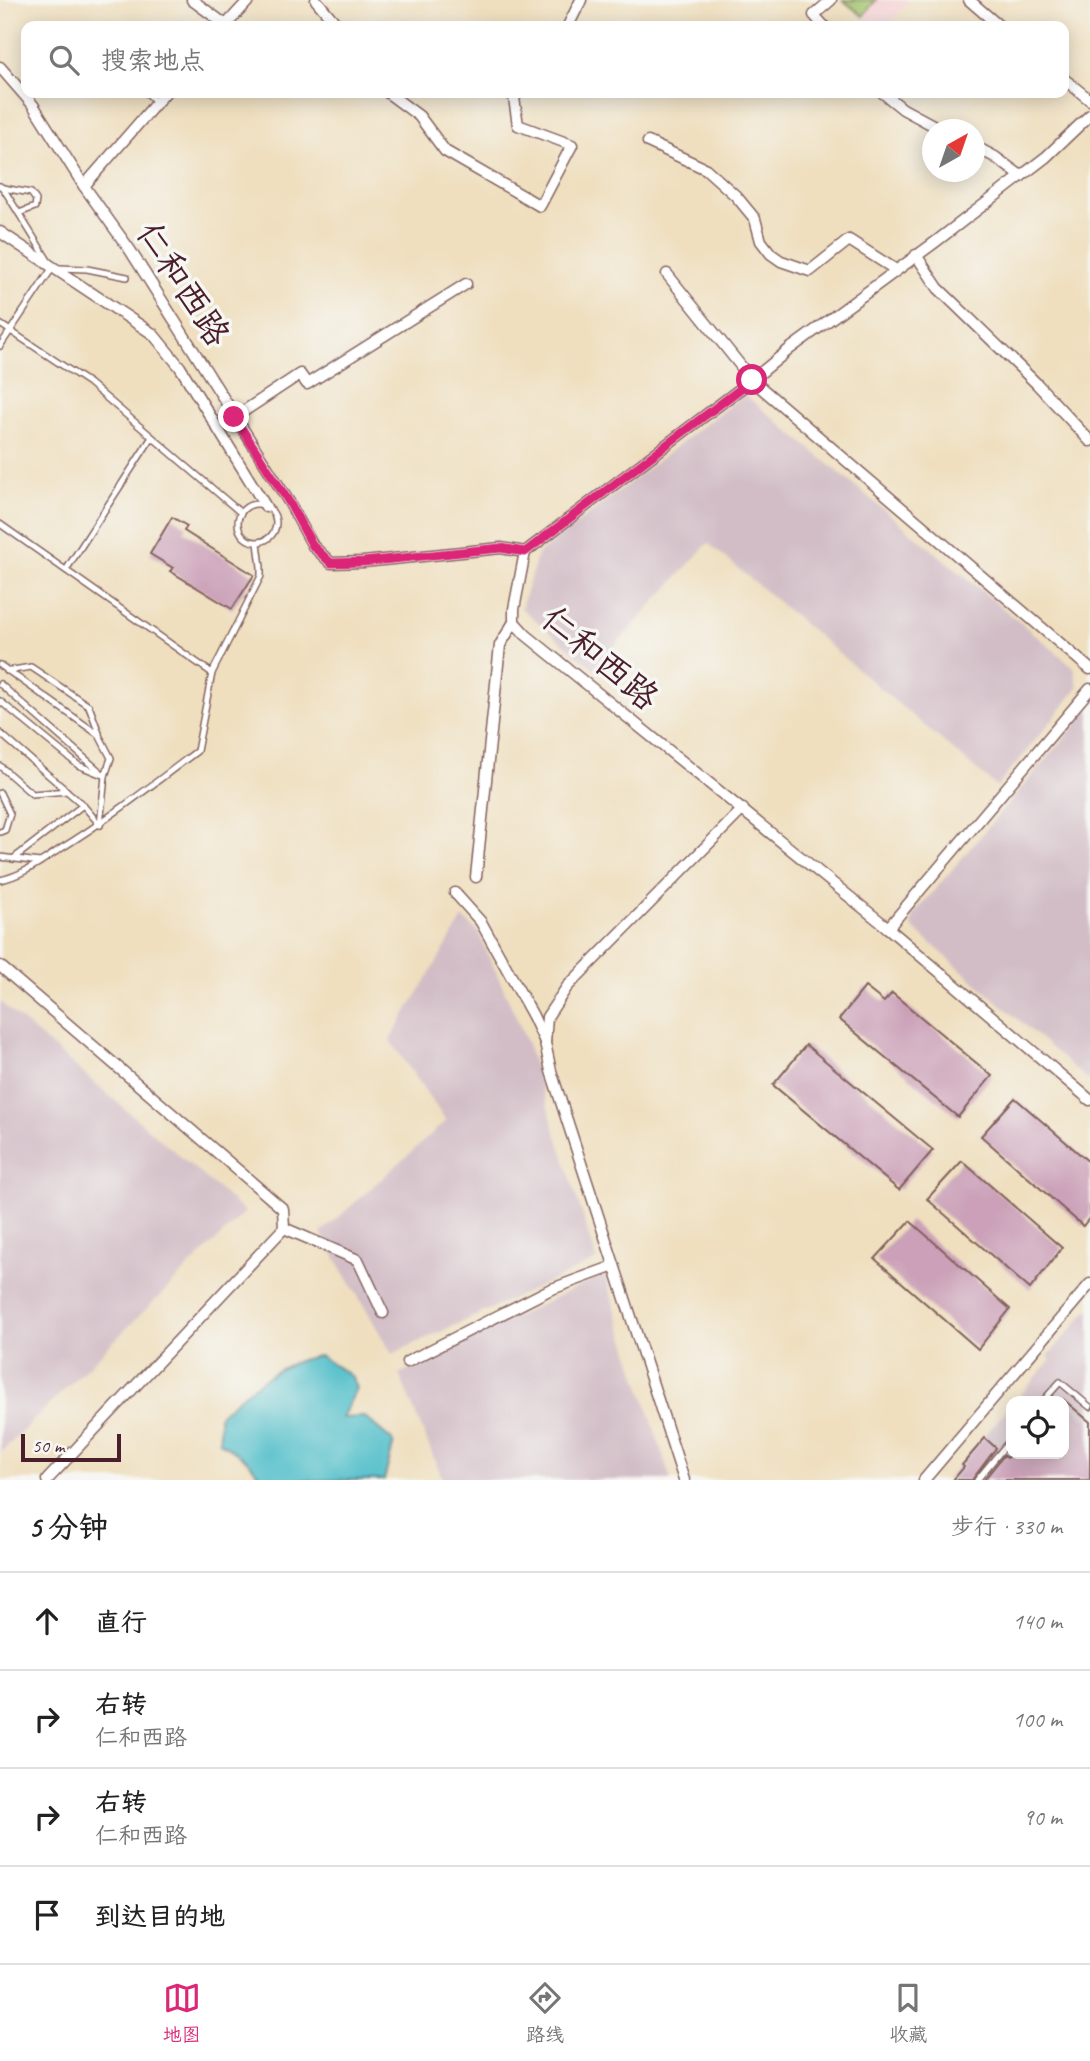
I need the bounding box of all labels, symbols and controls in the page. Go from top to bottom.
search box [21,21,1069,98]
icon: search [45,41,83,79]
text: 搜索地点 [101,44,205,77]
north arrow [922,119,985,182]
street label: 仁和西路 [126,213,240,355]
route start [736,364,767,395]
route end [218,401,249,432]
street label: 仁和西路 [532,596,668,720]
map controls [1006,1396,1069,1459]
button: locate [1006,1396,1069,1459]
scale bar [21,1431,121,1463]
text: 50 m [32,1434,64,1458]
text: 5 分钟 [28,1508,108,1546]
text: 步行 · 330 m [951,1512,1062,1541]
icon: ahead [28,1602,66,1640]
text: 直行 [95,1606,147,1639]
text: 140 m [1013,1607,1062,1636]
text: 右转 [95,1688,147,1721]
icon: right [28,1700,66,1738]
text: 100 m [1013,1705,1062,1734]
text: 仁和西路 [95,1723,187,1752]
text: 右转 [95,1786,147,1819]
icon: right [28,1798,66,1836]
text: 90 m [1023,1803,1062,1832]
text: 仁和西路 [95,1821,187,1850]
icon: arrive [28,1896,66,1934]
text: 到达目的地 [95,1900,225,1933]
tab: 地图 [163,1979,201,2047]
tab: 路线 [526,1979,564,2047]
tab: 收藏 [889,1979,927,2047]

